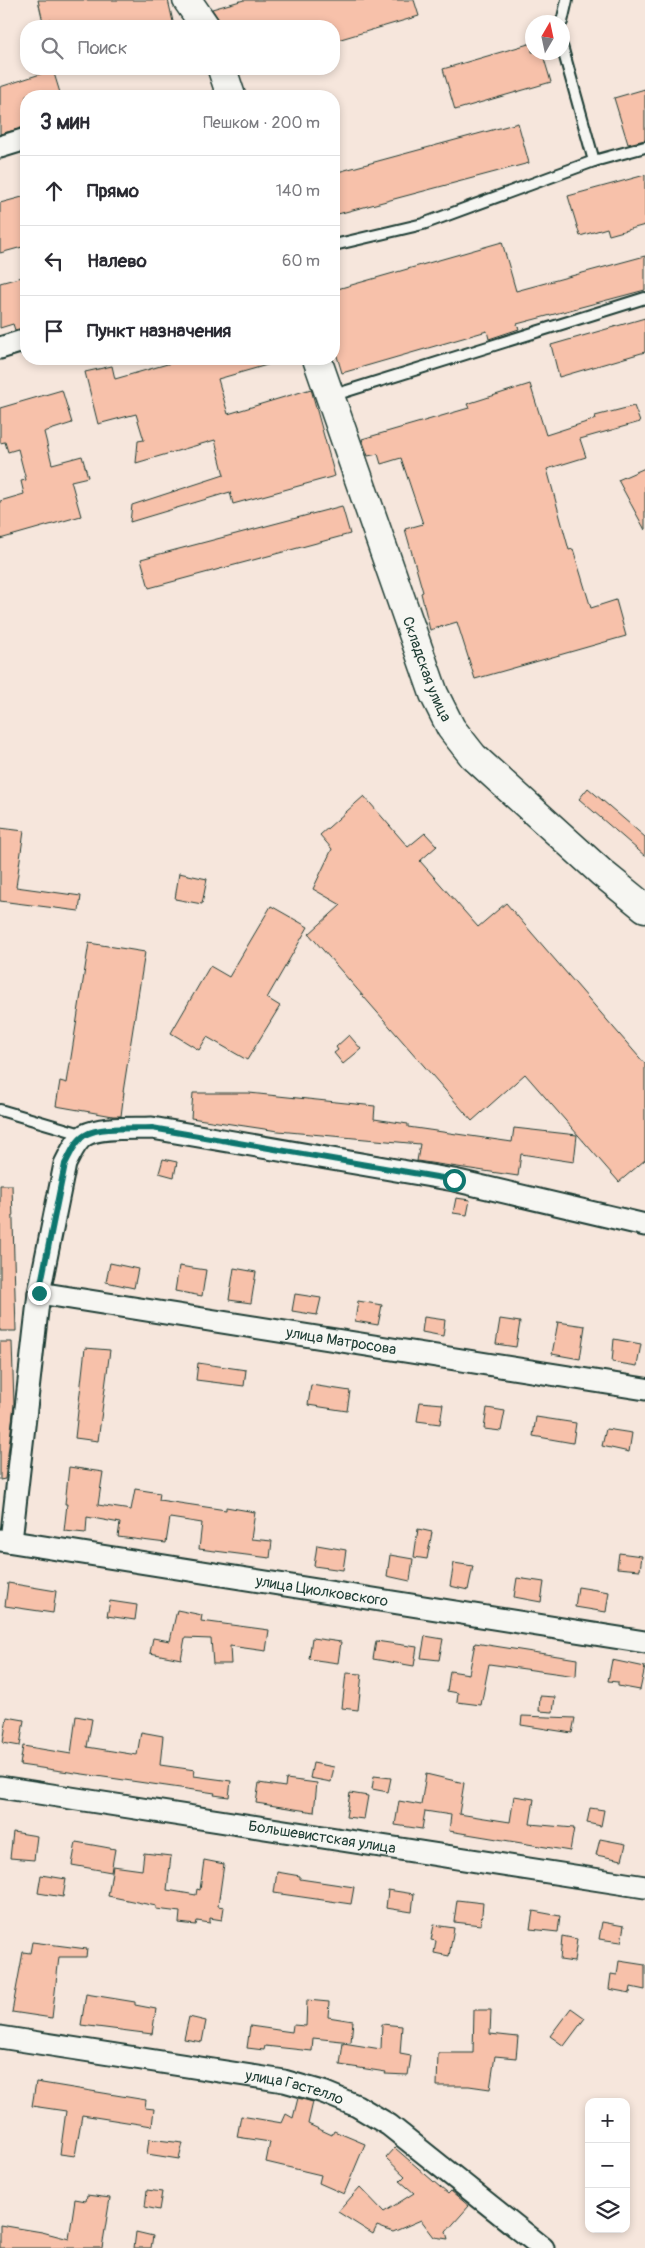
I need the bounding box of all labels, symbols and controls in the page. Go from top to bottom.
north arrow [525,15,570,60]
search box [20,20,340,75]
icon: search [38,34,66,62]
text: Поиск [78,36,128,60]
text: 3 мин [40,109,90,136]
text: Пешком · 200 m [203,113,320,133]
icon: ahead [40,177,68,205]
text: Прямо [87,179,139,203]
text: 140 m [276,181,320,201]
icon: left [40,247,68,275]
text: Налево [87,249,147,273]
text: 60 m [282,251,320,271]
icon: arrive [40,317,68,345]
text: Пункт назначения [87,319,231,343]
street label: Складская улица [398,614,456,725]
route start [443,1169,466,1192]
route end [28,1282,51,1305]
street label: улица Матросова [284,1323,398,1359]
street label: улица Циолковского [253,1571,390,1611]
street label: Большевистская улица [247,1816,397,1858]
street label: улица Гастелло [243,2066,347,2109]
map controls [585,2098,630,2233]
button: + [585,2098,630,2143]
button: − [585,2143,630,2188]
button: layers [585,2188,630,2233]

